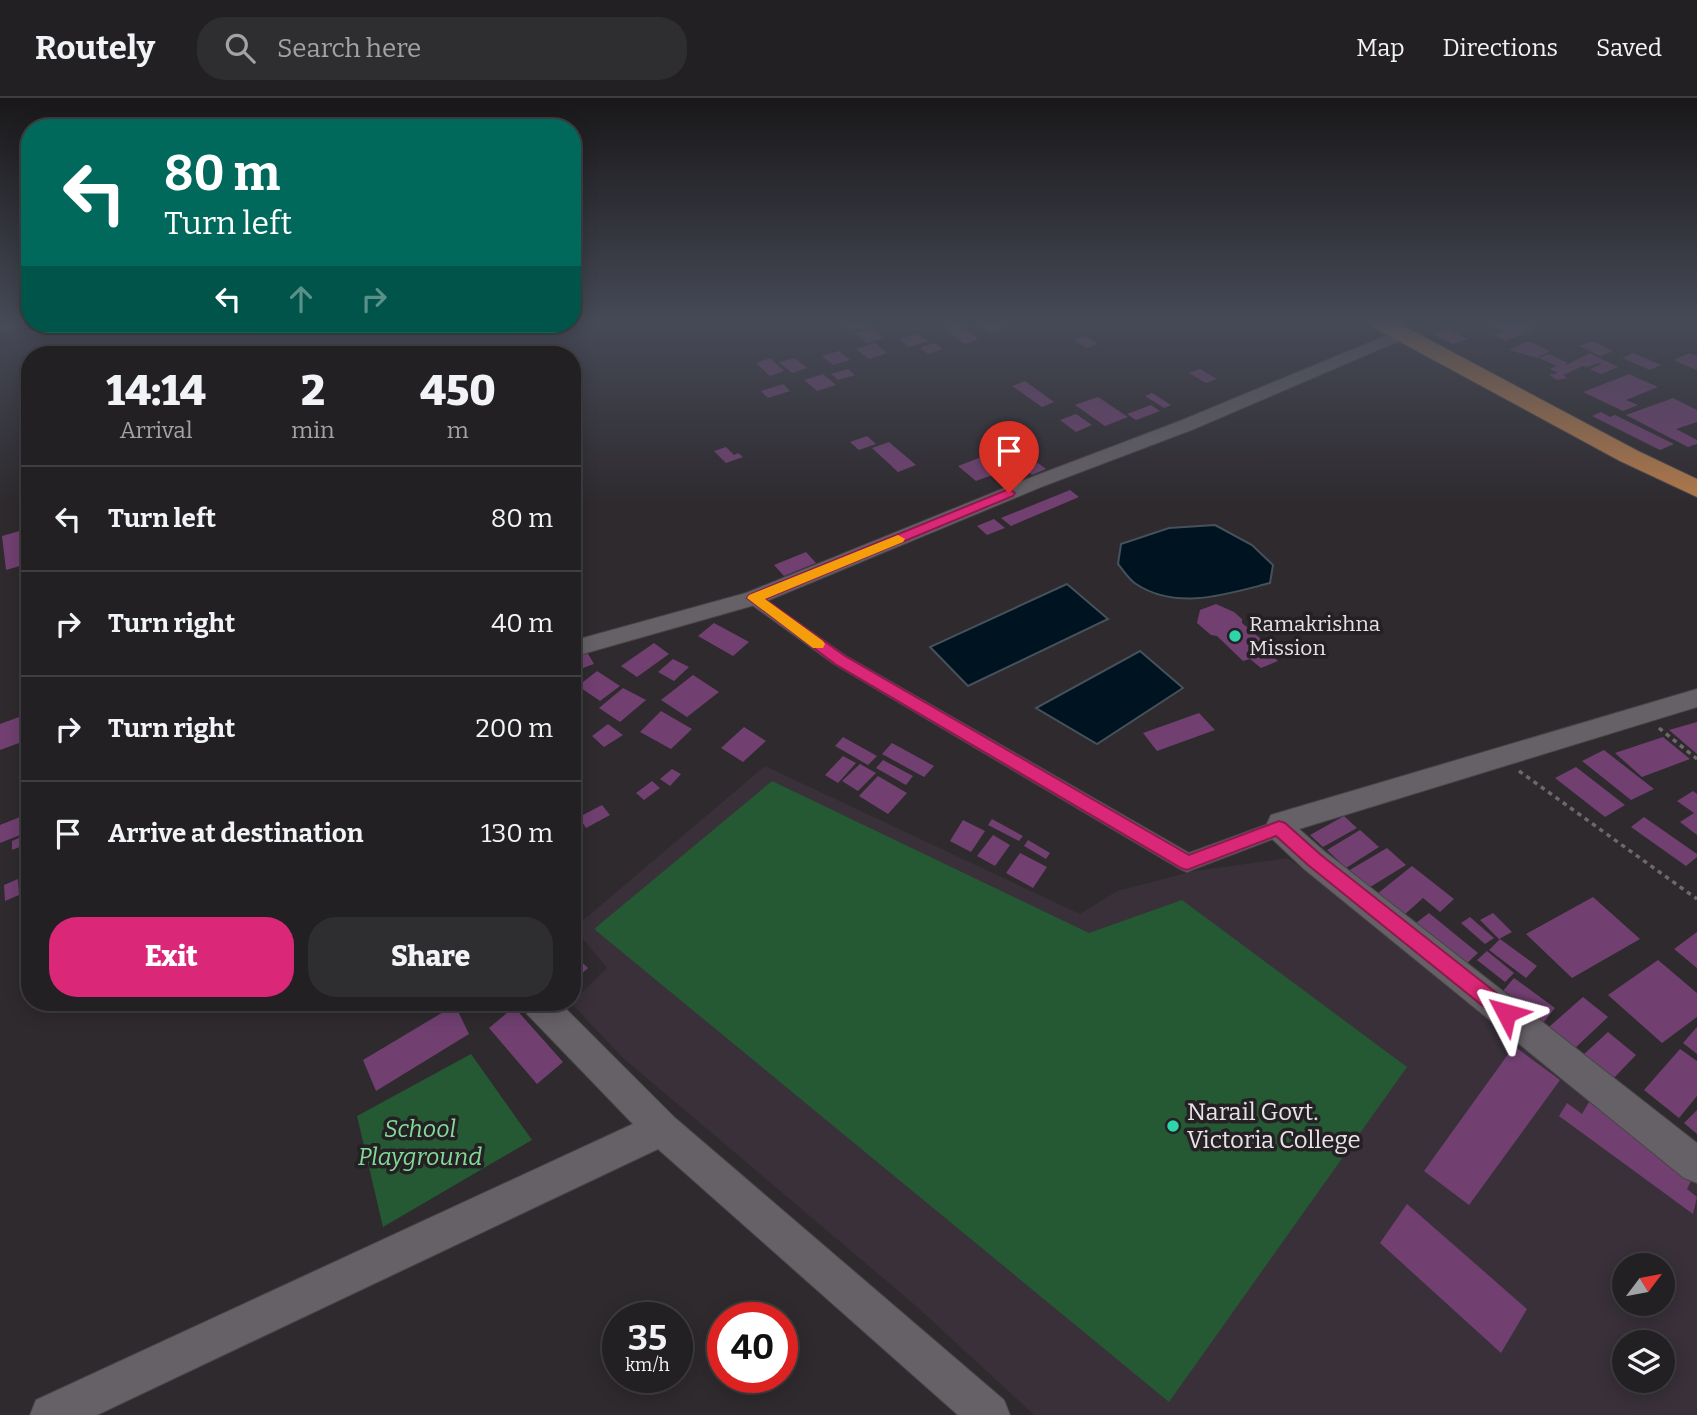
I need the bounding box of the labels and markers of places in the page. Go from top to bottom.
pin [979,421,1039,493]
place label: Ramakrishna Mission [1249,611,1381,661]
marker: Ramakrishna Mission [1227,628,1243,644]
place label: Narail Govt. Victoria College [1187,1098,1361,1154]
marker: Narail Govt. Victoria College [1165,1118,1181,1134]

